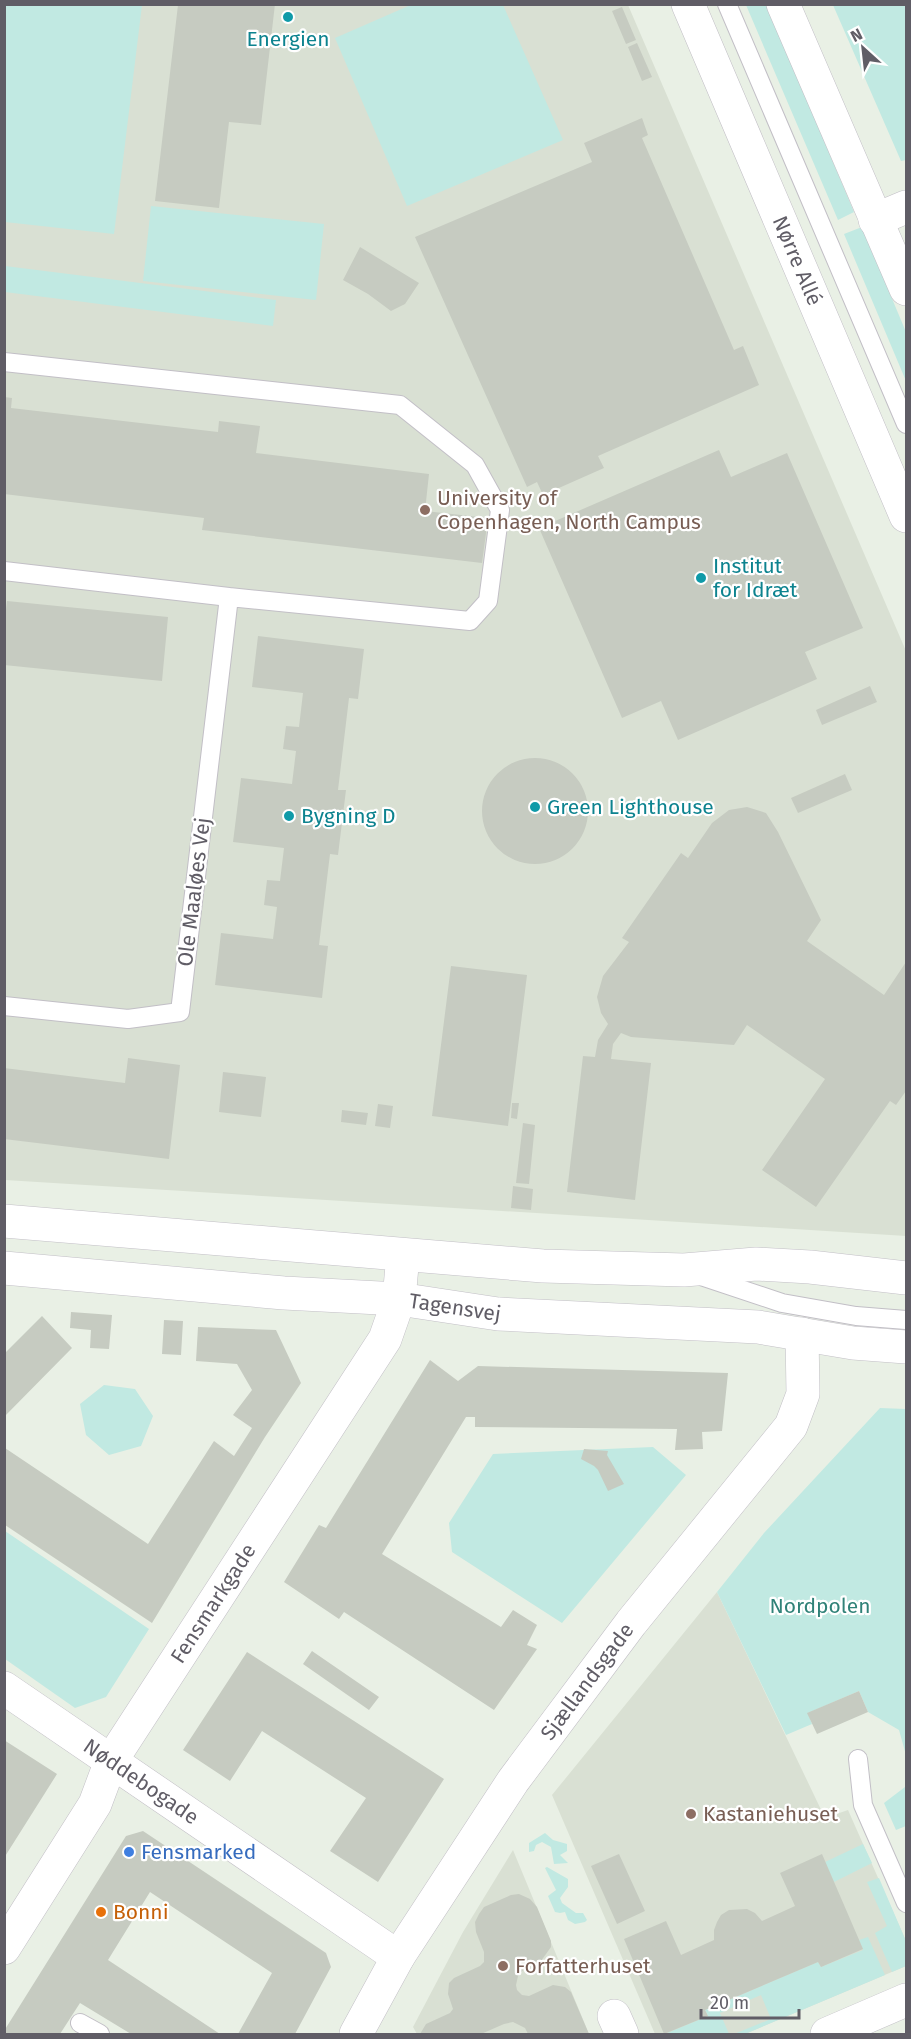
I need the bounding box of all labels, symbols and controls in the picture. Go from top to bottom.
marker: Energien [281,10,295,24]
north arrow [833,18,893,78]
text: N [847,24,865,46]
place label: Energien [246,26,330,52]
street label: Nørre Allé [767,212,828,309]
place label: University of Copenhagen, North Campus [437,485,701,535]
marker: University of Copenhagen, North Campus [418,503,432,517]
place label: Institut for Idræt [713,553,798,603]
marker: Institut for Idræt [694,571,708,585]
place label: Green Lighthouse [547,794,714,820]
marker: Green Lighthouse [528,800,542,814]
place label: Bygning D [301,803,396,829]
marker: Bygning D [282,809,296,823]
street label: Ole Maaløes Vej [172,816,216,968]
street label: Tagensvej [407,1288,503,1327]
street label: Fensmarkgade [165,1539,262,1668]
park label: Nordpolen [769,1593,871,1619]
street label: Sjællandsgade [535,1618,639,1745]
street label: Nøddebogade [78,1733,204,1830]
place label: Kastaniehuset [703,1801,839,1827]
marker: Kastaniehuset [684,1807,698,1821]
place label: Fensmarked [141,1839,256,1865]
marker: Fensmarked [122,1845,136,1859]
place label: Bonni [113,1899,169,1925]
marker: Bonni [94,1905,108,1919]
place label: Forfatterhuset [515,1953,651,1979]
marker: Forfatterhuset [496,1959,510,1973]
scale bar [701,1982,798,2020]
text: 20 m [710,1992,749,2014]

